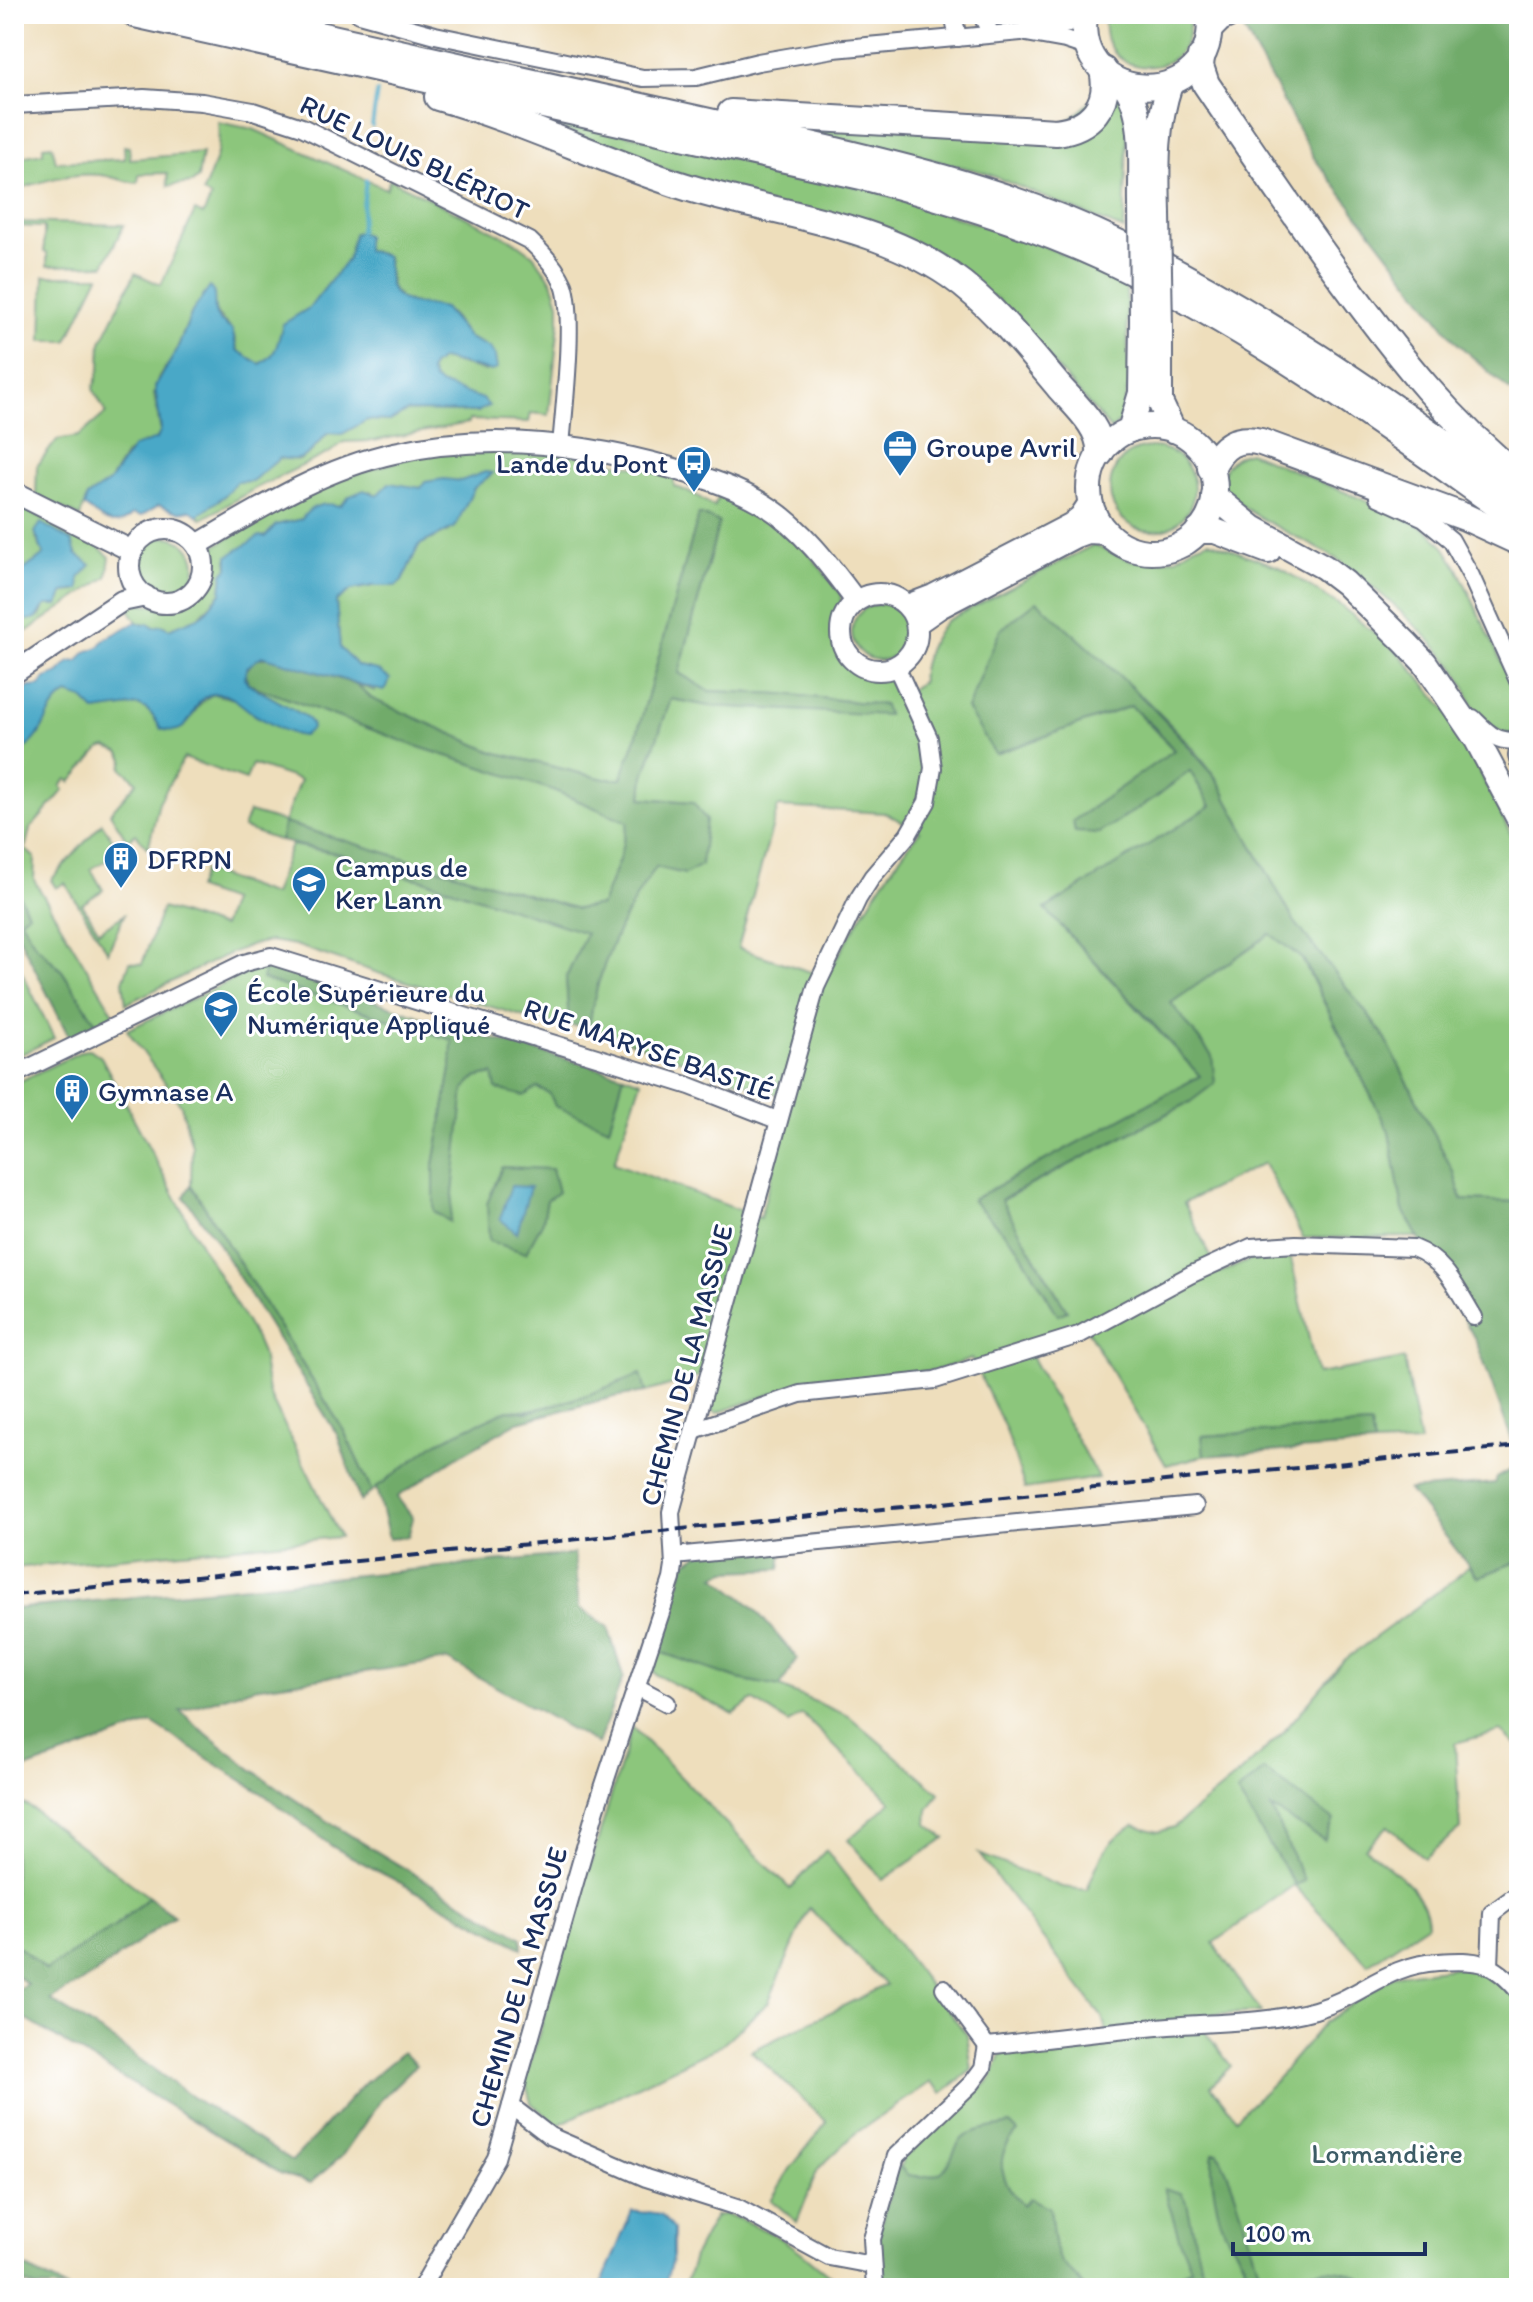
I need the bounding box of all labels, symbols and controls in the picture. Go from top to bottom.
street label: RUE LOUIS BLÉRIOT [295,87,536,227]
office icon: Groupe Avril [881,428,919,478]
place label: Groupe Avril [926,430,1077,464]
bus stop icon: Lande du Pont [675,444,713,494]
place label: Lande du Pont [496,446,668,480]
building icon: DFRPN [102,840,140,890]
place label: DFRPN [147,842,232,876]
place label: Campus de Ker Lann [335,850,468,916]
school or university icon: Campus de Ker Lann [290,864,328,914]
place label: École Supérieure du Numérique Appliqué [247,975,490,1041]
school or university icon: École Supérieure du Numérique Appliqué [202,989,240,1039]
street label: RUE MARYSE BASTIÉ [519,990,779,1108]
building icon: Gymnase A [53,1072,91,1122]
place label: Gymnase A [98,1074,234,1108]
street label: CHEMIN DE LA MASSUE [632,1220,740,1510]
street label: CHEMIN DE LA MASSUE [462,1843,574,2131]
park label: Lormandière [1311,2136,1463,2170]
scale bar [1233,2206,1425,2256]
text: 100 m [1245,2219,1311,2248]

